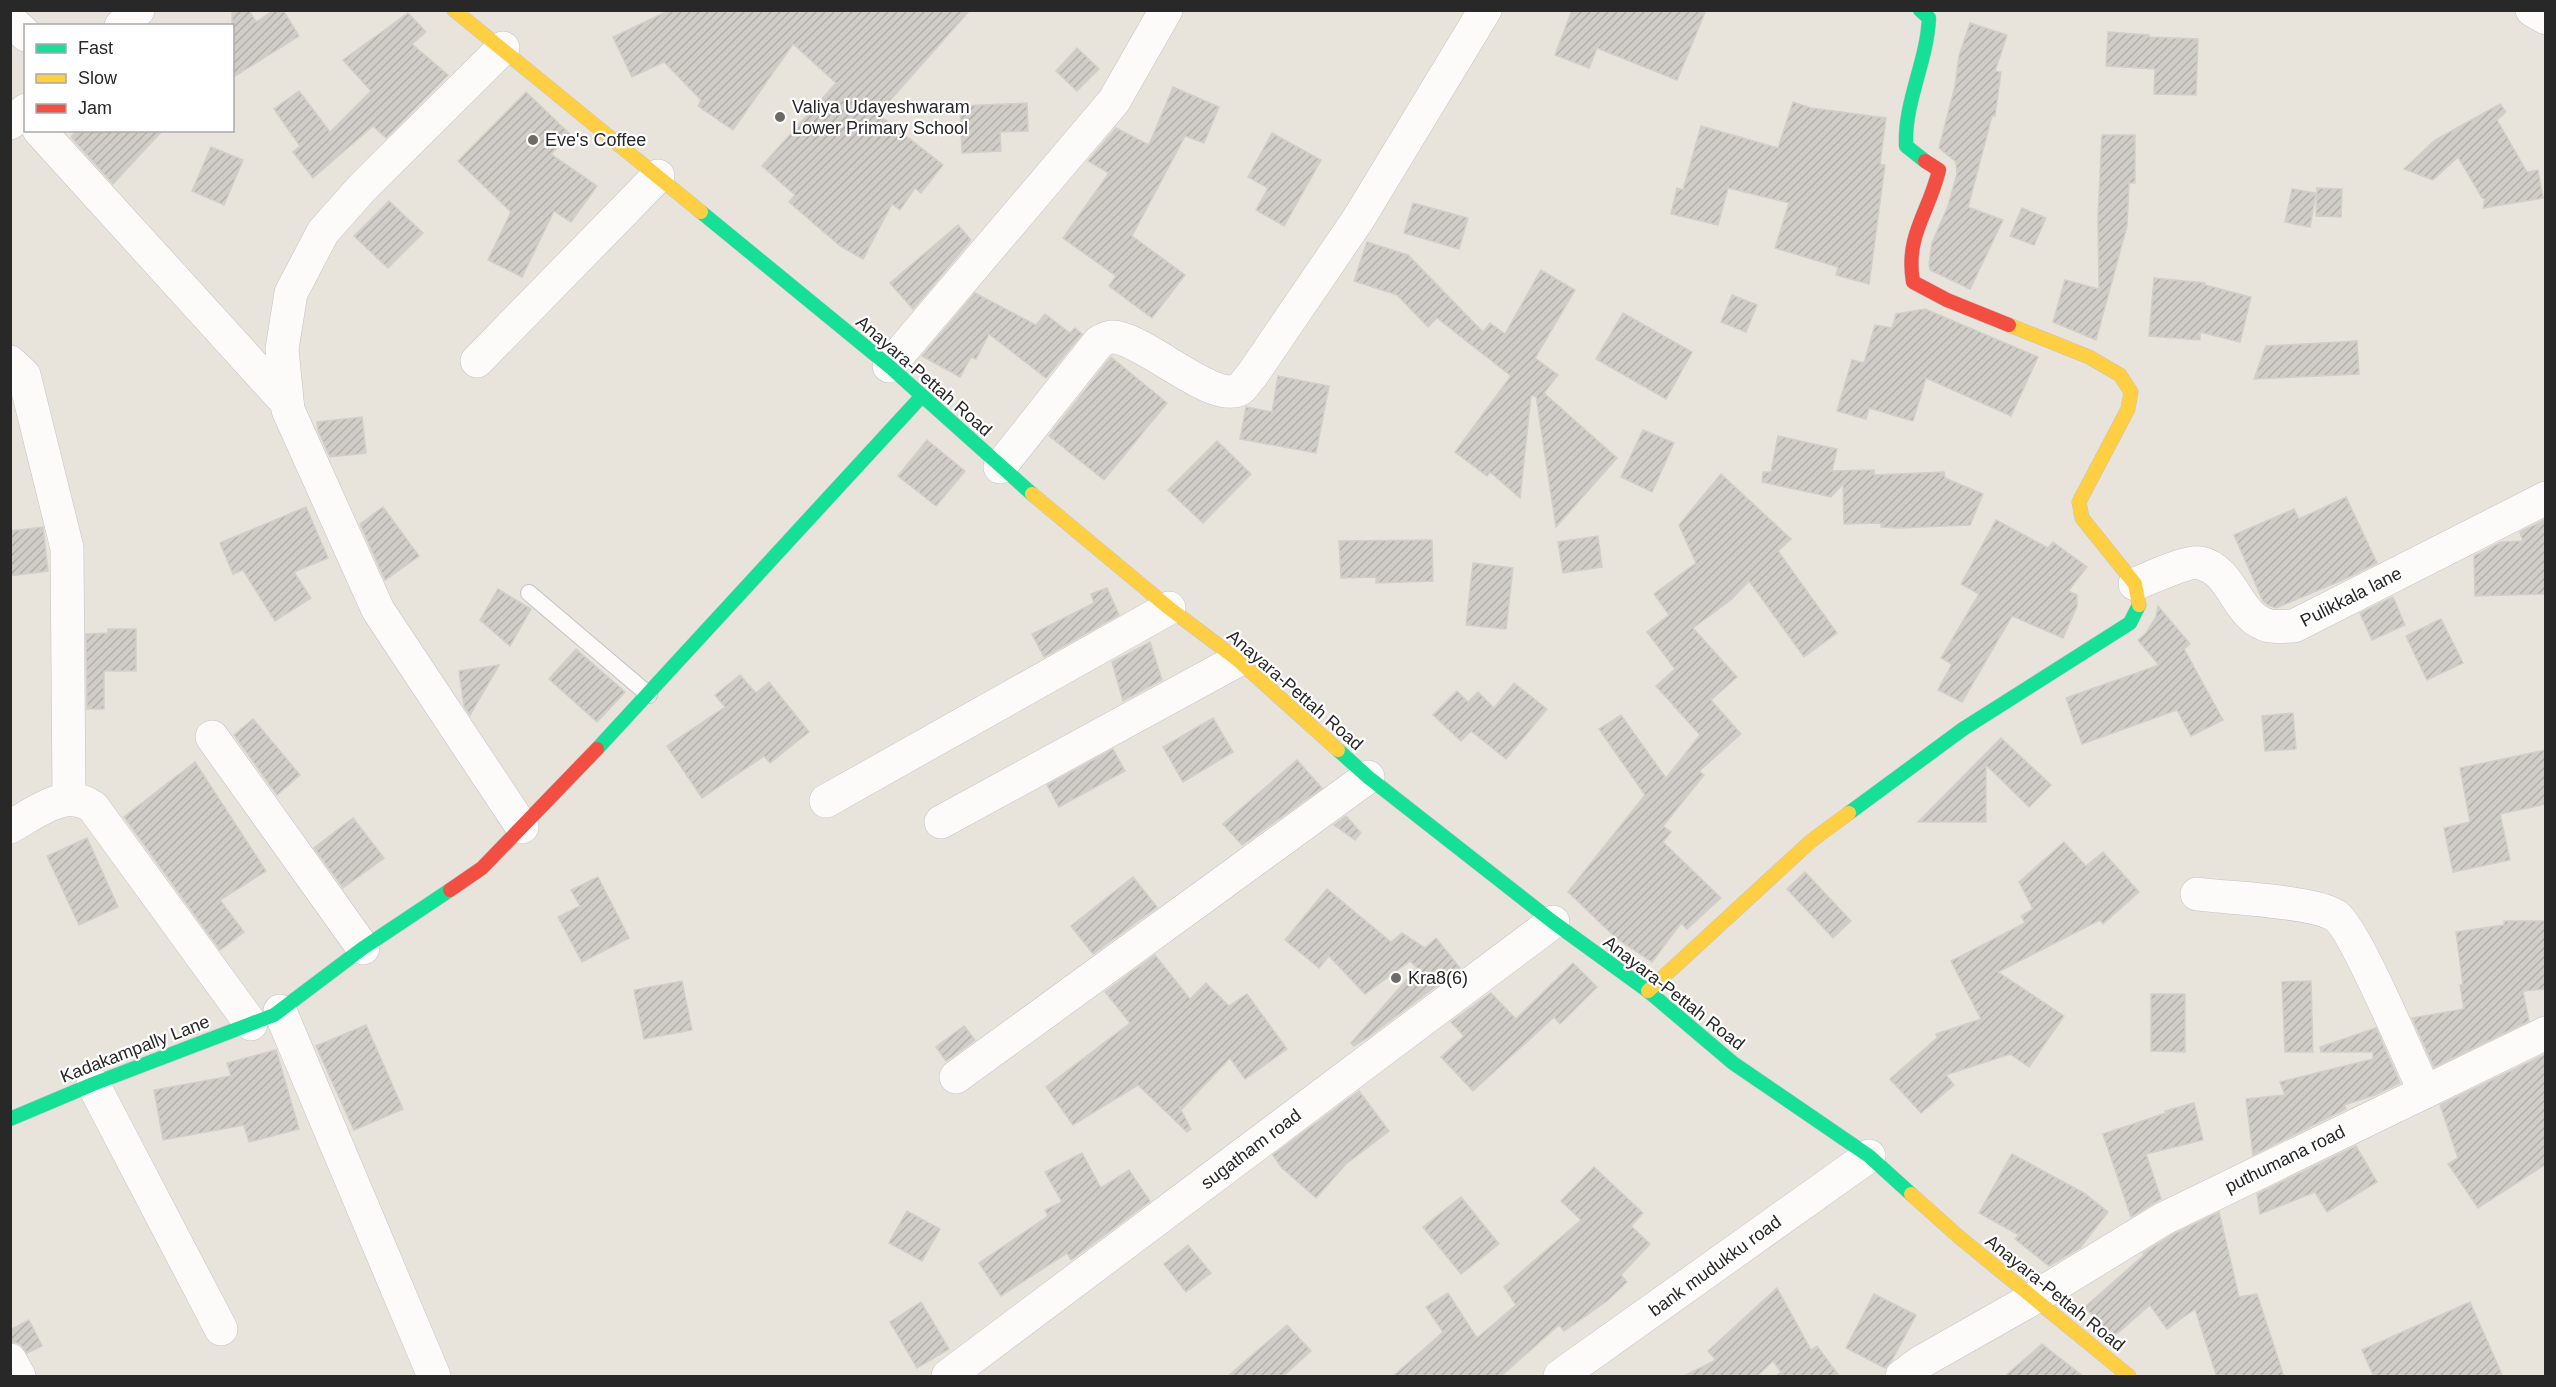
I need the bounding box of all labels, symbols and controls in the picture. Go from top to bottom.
legend [24,24,234,132]
text: Fast [78,38,113,58]
text: Slow [78,68,118,88]
place label: Valiya Udayeshwaram Lower Primary School [792,97,970,138]
text: Jam [78,98,112,118]
marker: Valiya Udayeshwaram Lower Primary School [773,110,787,124]
place label: Eve's Coffee [545,130,646,150]
marker: Eve's Coffee [526,133,540,147]
street label: Anayara-Pettah Road [852,312,996,440]
street label: Pulikkala lane [2297,563,2405,631]
street label: Anayara-Pettah Road [1223,626,1367,754]
street label: Anayara-Pettah Road [1600,932,1748,1054]
place label: Kra8(6) [1408,968,1468,988]
marker: Kra8(6) [1389,971,1403,985]
street label: Kadakampally Lane [58,1011,212,1087]
street label: sugatham road [1197,1105,1305,1193]
street label: puthumana road [2222,1121,2348,1197]
street label: bank mudukku road [1645,1211,1785,1321]
street label: Anayara-Pettah Road [1981,1231,2129,1355]

